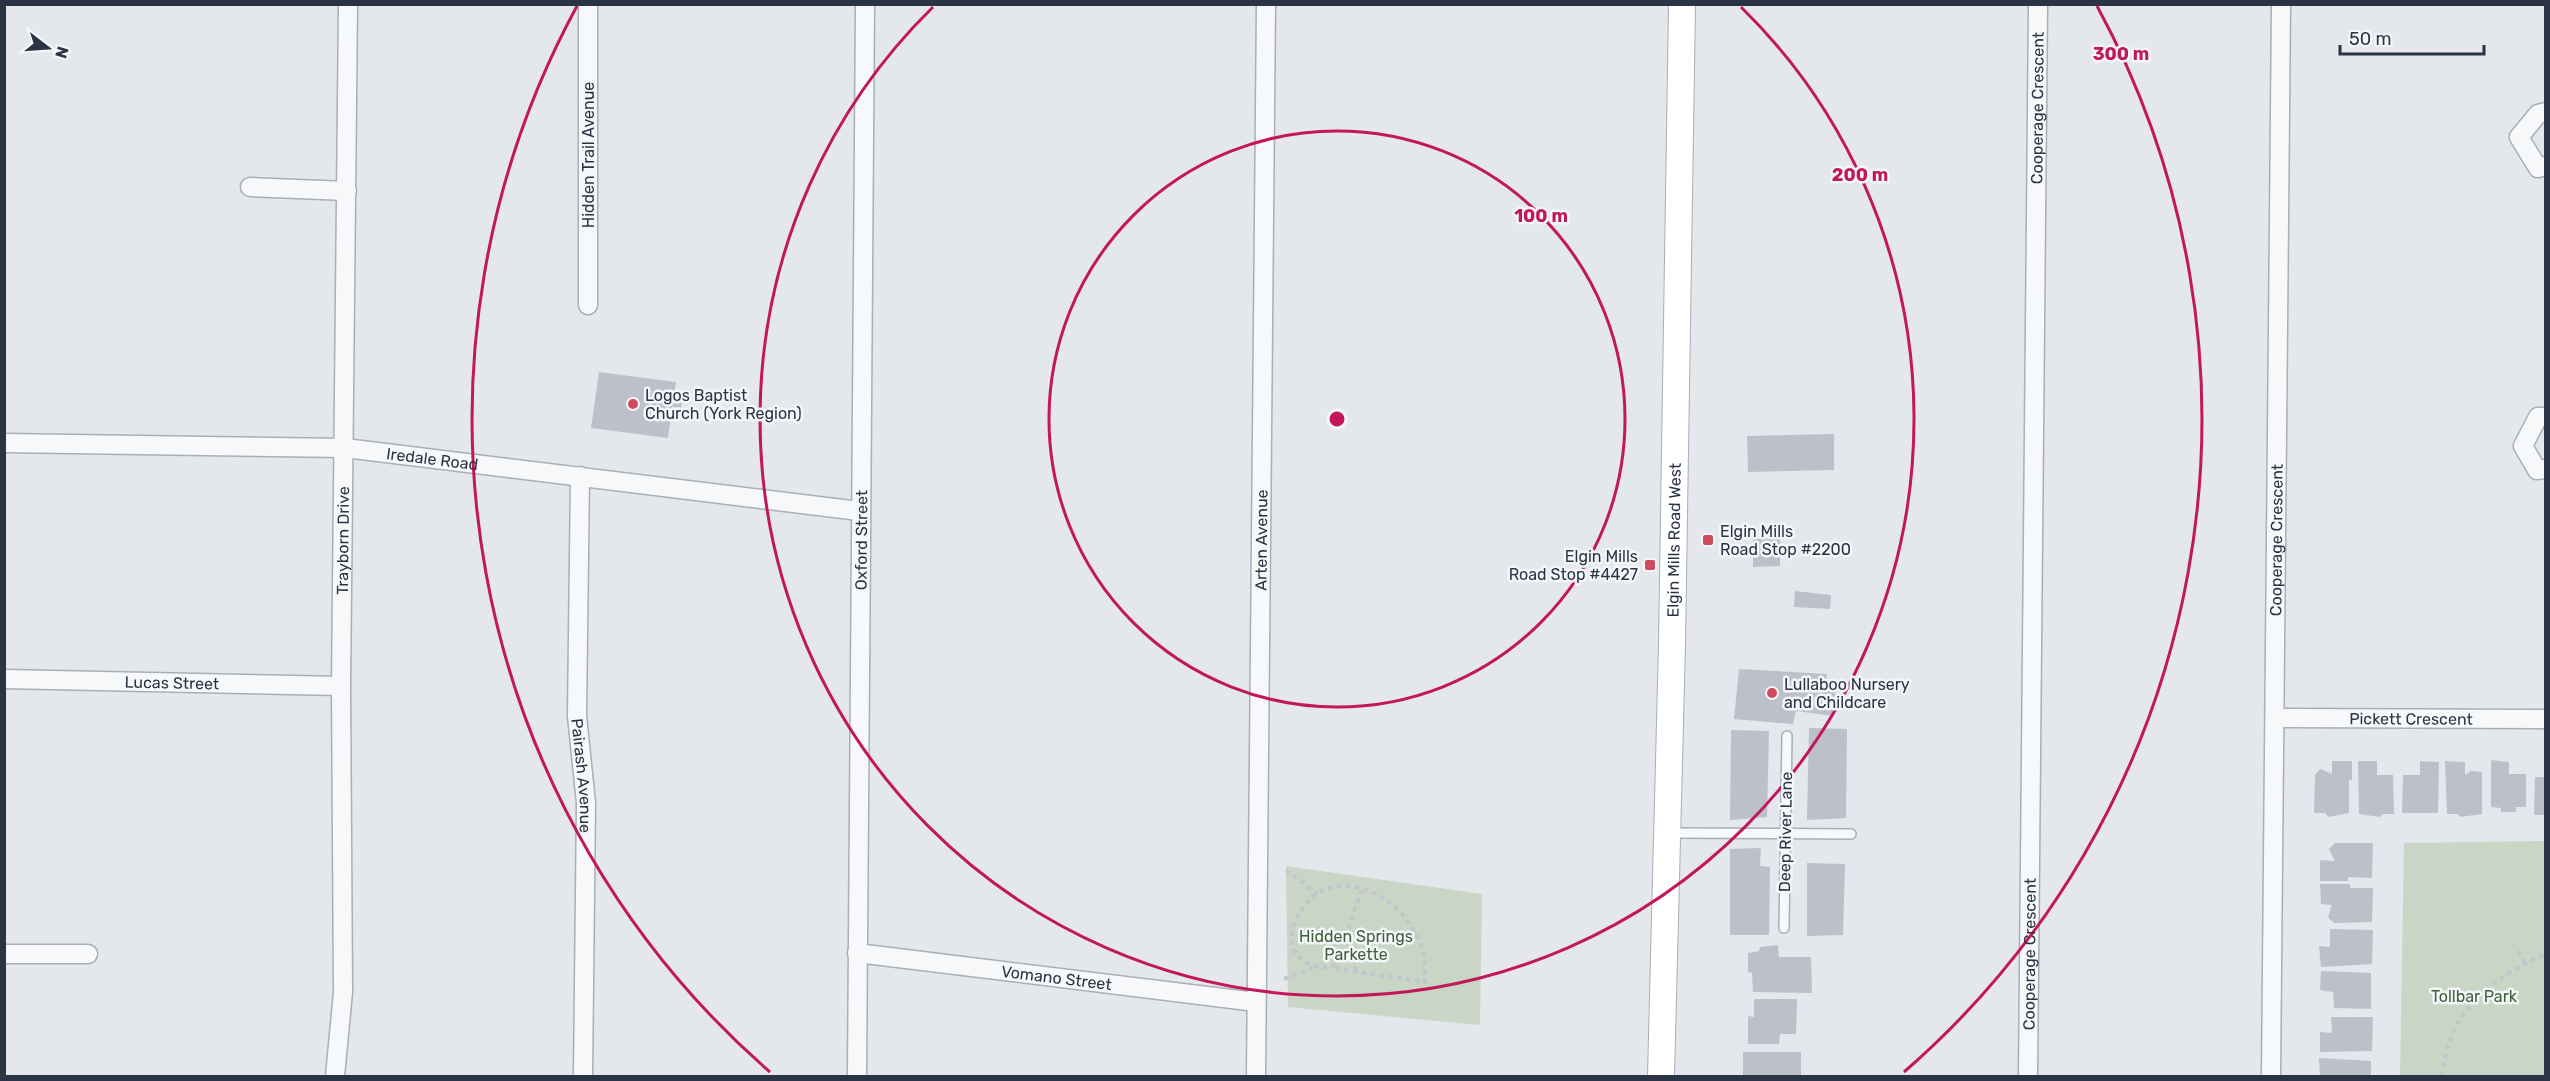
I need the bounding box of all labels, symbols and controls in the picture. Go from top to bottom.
north arrow [18,18,78,78]
scale bar [2340,18,2484,56]
text: 50 m [2349,28,2392,50]
street label: Cooperage Crescent [2027,32,2048,184]
text: 300 m [2093,43,2149,65]
text: N [51,44,73,61]
street label: Hidden Trail Avenue [579,82,598,228]
text: 200 m [1832,164,1888,186]
text: 100 m [1514,205,1568,227]
place label: Logos Baptist Church (York Region) [645,386,802,423]
marker: Logos Baptist Church (York Region) [626,397,640,411]
centre of rings [1327,409,1347,429]
street label: Iredale Road [385,444,479,474]
street label: Elgin Mills Road West [1663,463,1685,618]
street label: Cooperage Crescent [2266,464,2287,616]
street label: Trayborn Drive [333,486,353,595]
street label: Arten Avenue [1252,489,1271,591]
street label: Oxford Street [852,490,871,590]
place label: Elgin Mills Road Stop #2200 [1720,522,1851,559]
marker: Elgin Mills Road Stop #2200 [1701,533,1715,547]
place label: Elgin Mills Road Stop #4427 [1509,547,1638,584]
marker: Elgin Mills Road Stop #4427 [1643,558,1657,572]
street label: Lucas Street [125,673,219,693]
place label: Lullaboo Nursery and Childcare [1784,675,1910,712]
marker: Lullaboo Nursery and Childcare [1765,686,1779,700]
street label: Pickett Crescent [2349,709,2473,729]
street label: Pairash Avenue [567,717,595,833]
street label: Deep River Lane [1775,772,1796,892]
street label: Cooperage Crescent [2019,878,2040,1030]
park label: Hidden Springs Parkette [1299,927,1413,964]
street label: Vomano Street [1000,962,1113,994]
park label: Tollbar Park [2431,987,2518,1006]

